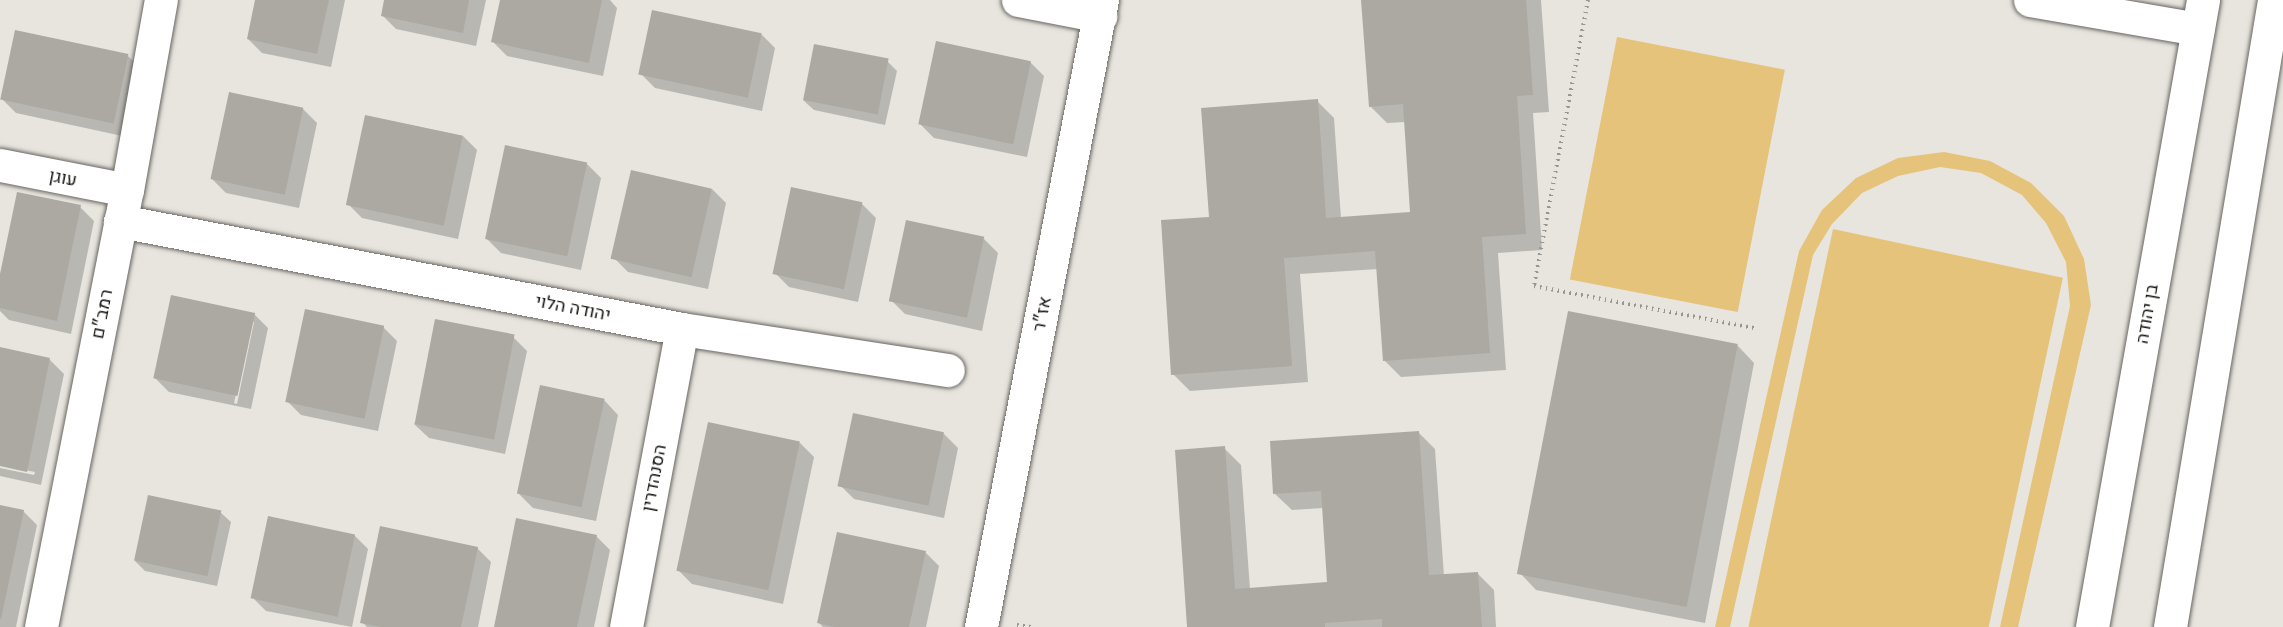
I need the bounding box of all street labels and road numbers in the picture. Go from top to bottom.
street label: עוגן [47,165,79,191]
street label: בן יהודה [2131,282,2163,346]
street label: רמב"ם [87,287,117,341]
street label: יהודה הלוי [534,290,612,326]
street label: אז"ר [1028,294,1056,334]
street label: הסנהדרין [637,443,671,513]

